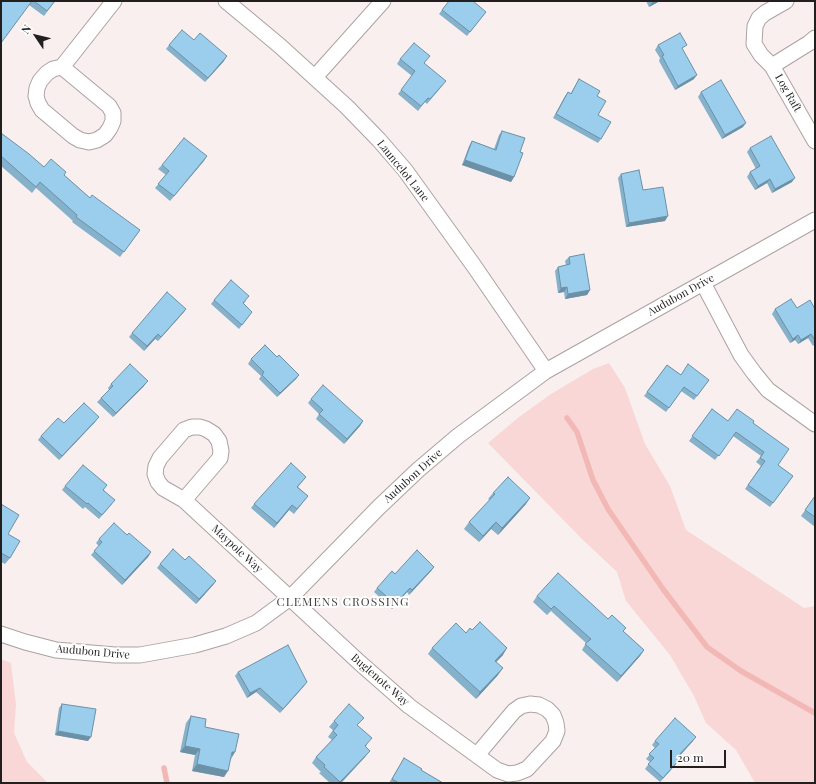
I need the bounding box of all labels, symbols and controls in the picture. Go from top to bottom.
north arrow [16,16,56,56]
text: N [17,21,34,36]
street label: Log Raft [772,72,804,114]
street label: Launcelot Lane [374,137,432,205]
street label: Audubon Drive [645,271,717,319]
street label: Audubon Drive [381,446,445,506]
street label: Maypole Way [209,522,265,576]
district label: CLEMENS CROSSING [276,595,410,609]
street label: Audubon Drive [55,642,131,662]
street label: Buglenote Way [348,651,412,709]
scale bar [672,742,728,768]
text: 20 m [677,749,704,765]

